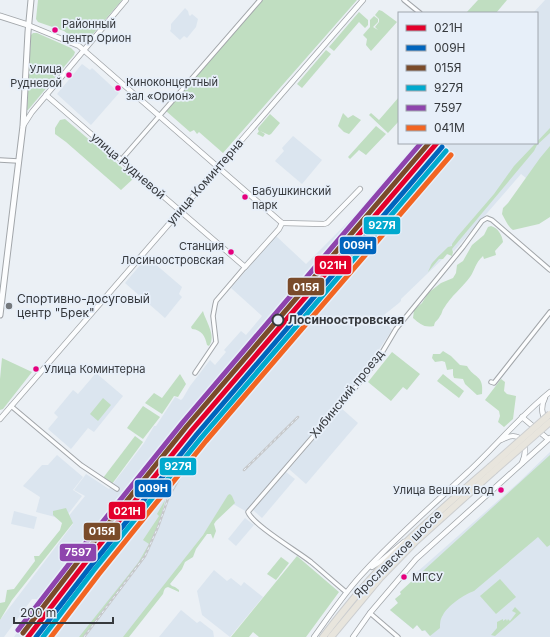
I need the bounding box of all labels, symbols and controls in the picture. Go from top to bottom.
legend [398,12,538,144]
place label: Районный центр Орион [62,17,131,45]
text: 021Н [434,20,463,35]
marker: Районный центр Орион [50,25,60,35]
text: 009Н [434,40,466,55]
text: 015Я [434,60,461,75]
place label: Улица Рудневой [10,62,62,90]
marker: Улица Рудневой [64,70,74,80]
place label: Киноконцертный зал «Орион» [126,75,218,103]
text: 927Я [434,80,463,95]
marker: Киноконцертный зал «Орион» [113,83,123,93]
text: 7597 [434,100,462,115]
text: 041М [434,120,465,135]
street label: улица Рудневой [88,129,169,202]
street label: улица Коминтерна [163,136,246,228]
place label: Бабушкинский парк [252,184,331,212]
marker: Бабушкинский парк [240,192,250,202]
line badge: 927Я [363,216,401,235]
text: 927Я [368,218,396,232]
line badge: 009Н [339,236,377,255]
text: 009Н [343,238,373,252]
place label: Станция Лосиноостровская [121,239,224,267]
marker: Станция Лосиноостровская [226,247,236,257]
line badge: 021Н [314,255,352,275]
text: 021Н [319,258,347,272]
line badge: 015Я [287,277,325,296]
text: 015Я [293,280,319,294]
place label: Спортивно-досуговый центр "Брек" [17,291,150,320]
marker: Спортивно-досуговый центр "Брек" [4,301,14,311]
place label: Лосиноостровская [288,312,404,327]
marker: Лосиноостровская [271,313,285,327]
street label: Хибинский проезд [306,346,387,441]
place label: Улица Коминтерна [44,362,145,376]
marker: Улица Коминтерна [31,364,41,374]
line badge: 927Я [159,457,197,476]
text: 927Я [164,459,192,473]
line badge: 009Н [134,479,172,498]
text: 009Н [138,481,168,495]
place label: Улица Вешних Вод [393,483,494,497]
marker: Улица Вешних Вод [496,485,506,495]
line badge: 021Н [108,501,146,520]
text: 021Н [113,504,141,518]
street label: Ярославское шоссе [351,507,445,601]
line badge: 015Я [83,522,121,541]
text: 015Я [89,524,115,538]
line badge: 7597 [59,543,97,562]
text: 7597 [65,545,91,559]
place label: МГСУ [412,570,443,584]
marker: МГСУ [399,572,409,582]
scale bar [14,599,113,625]
text: 200 m [20,605,56,620]

